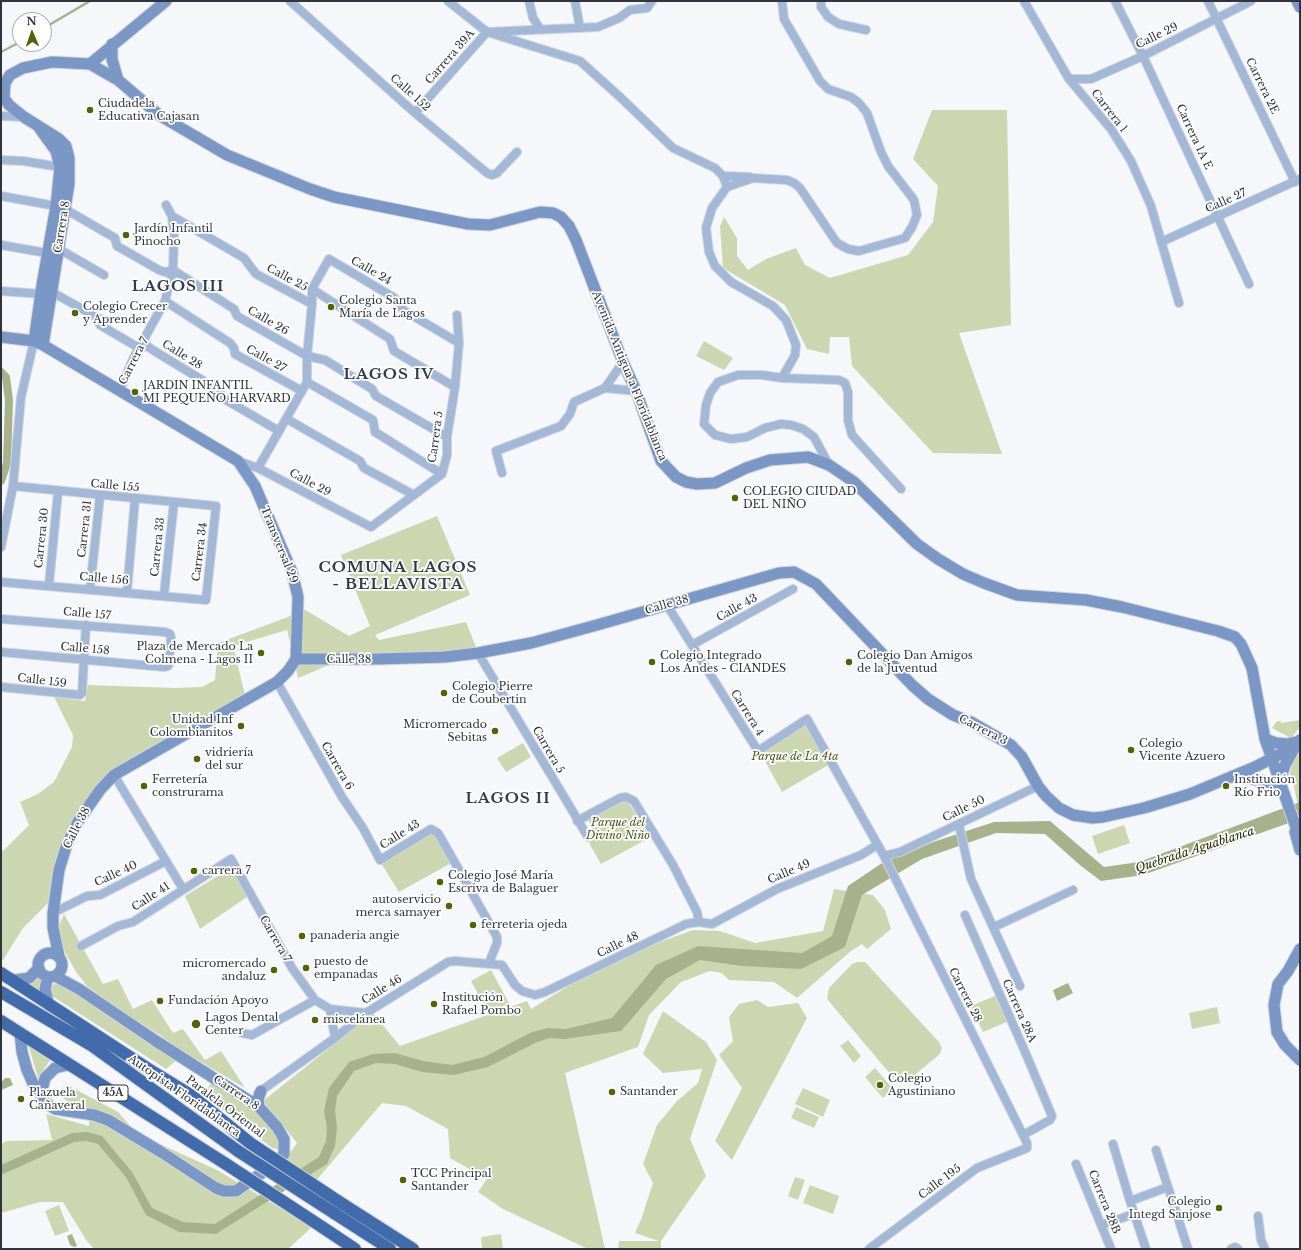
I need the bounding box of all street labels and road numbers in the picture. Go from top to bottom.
street label: Calle 29 [1134,20,1180,52]
street label: Carrera 39A [423,27,477,87]
street label: Carrera 2E [1243,56,1281,116]
street label: Calle 152 [387,72,433,114]
street label: Carrera 1 [1088,87,1130,135]
street label: Carrera 1A E [1173,102,1215,172]
street label: Calle 27 [1203,186,1249,216]
street label: Carrera 8 [51,200,73,254]
street label: Calle 24 [348,254,394,288]
street label: Calle 25 [264,262,310,294]
street label: Avenida Antigua a Floridablanca [589,289,669,463]
street label: Calle 26 [245,304,291,338]
street label: Carrera 7 [116,335,152,387]
street label: Calle 28 [159,337,205,373]
street label: Calle 27 [244,343,288,375]
street label: Carrera 5 [426,410,446,464]
street label: Calle 29 [287,467,333,499]
street label: Calle 155 [90,477,140,495]
street label: Carrera 31 [75,500,95,558]
street label: Transversal 29 [258,505,300,585]
street label: Carrera 30 [32,507,52,569]
street label: Carrera 33 [148,517,168,577]
street label: Carrera 34 [190,522,210,582]
street label: Calle 156 [79,570,129,588]
street label: Calle 43 [714,591,760,625]
street label: Calle 38 [644,592,690,618]
street label: Calle 157 [62,605,112,623]
street label: Calle 158 [60,640,110,658]
street label: Calle 38 [327,653,371,667]
street label: Calle 159 [17,671,67,691]
street label: Carrera 4 [727,687,767,739]
street label: Carrera 3 [956,712,1010,748]
street label: Carrera 5 [529,724,567,776]
street label: Carrera 6 [318,740,356,792]
street label: Calle 50 [941,793,987,825]
street label: Calle 38 [61,805,93,851]
street label: Calle 43 [378,818,422,852]
street label: Calle 49 [766,857,812,887]
street label: Calle 40 [92,858,140,890]
street label: Calle 41 [129,880,173,914]
street label: Carrera 7 [256,913,294,965]
street label: Calle 48 [595,929,641,961]
street label: Carrera 28 [946,965,984,1025]
street label: Calle 46 [359,972,405,1008]
street label: Carrera 28A [999,977,1039,1045]
street label: Autopista Floridablanca [125,1052,243,1140]
street label: Paralela Oriental [183,1073,267,1141]
street label: Carrera 8 [210,1073,262,1113]
road number: 45A [98,1085,128,1101]
street label: Calle 195 [916,1162,964,1202]
street label: Carrera 28B [1085,1168,1123,1236]

